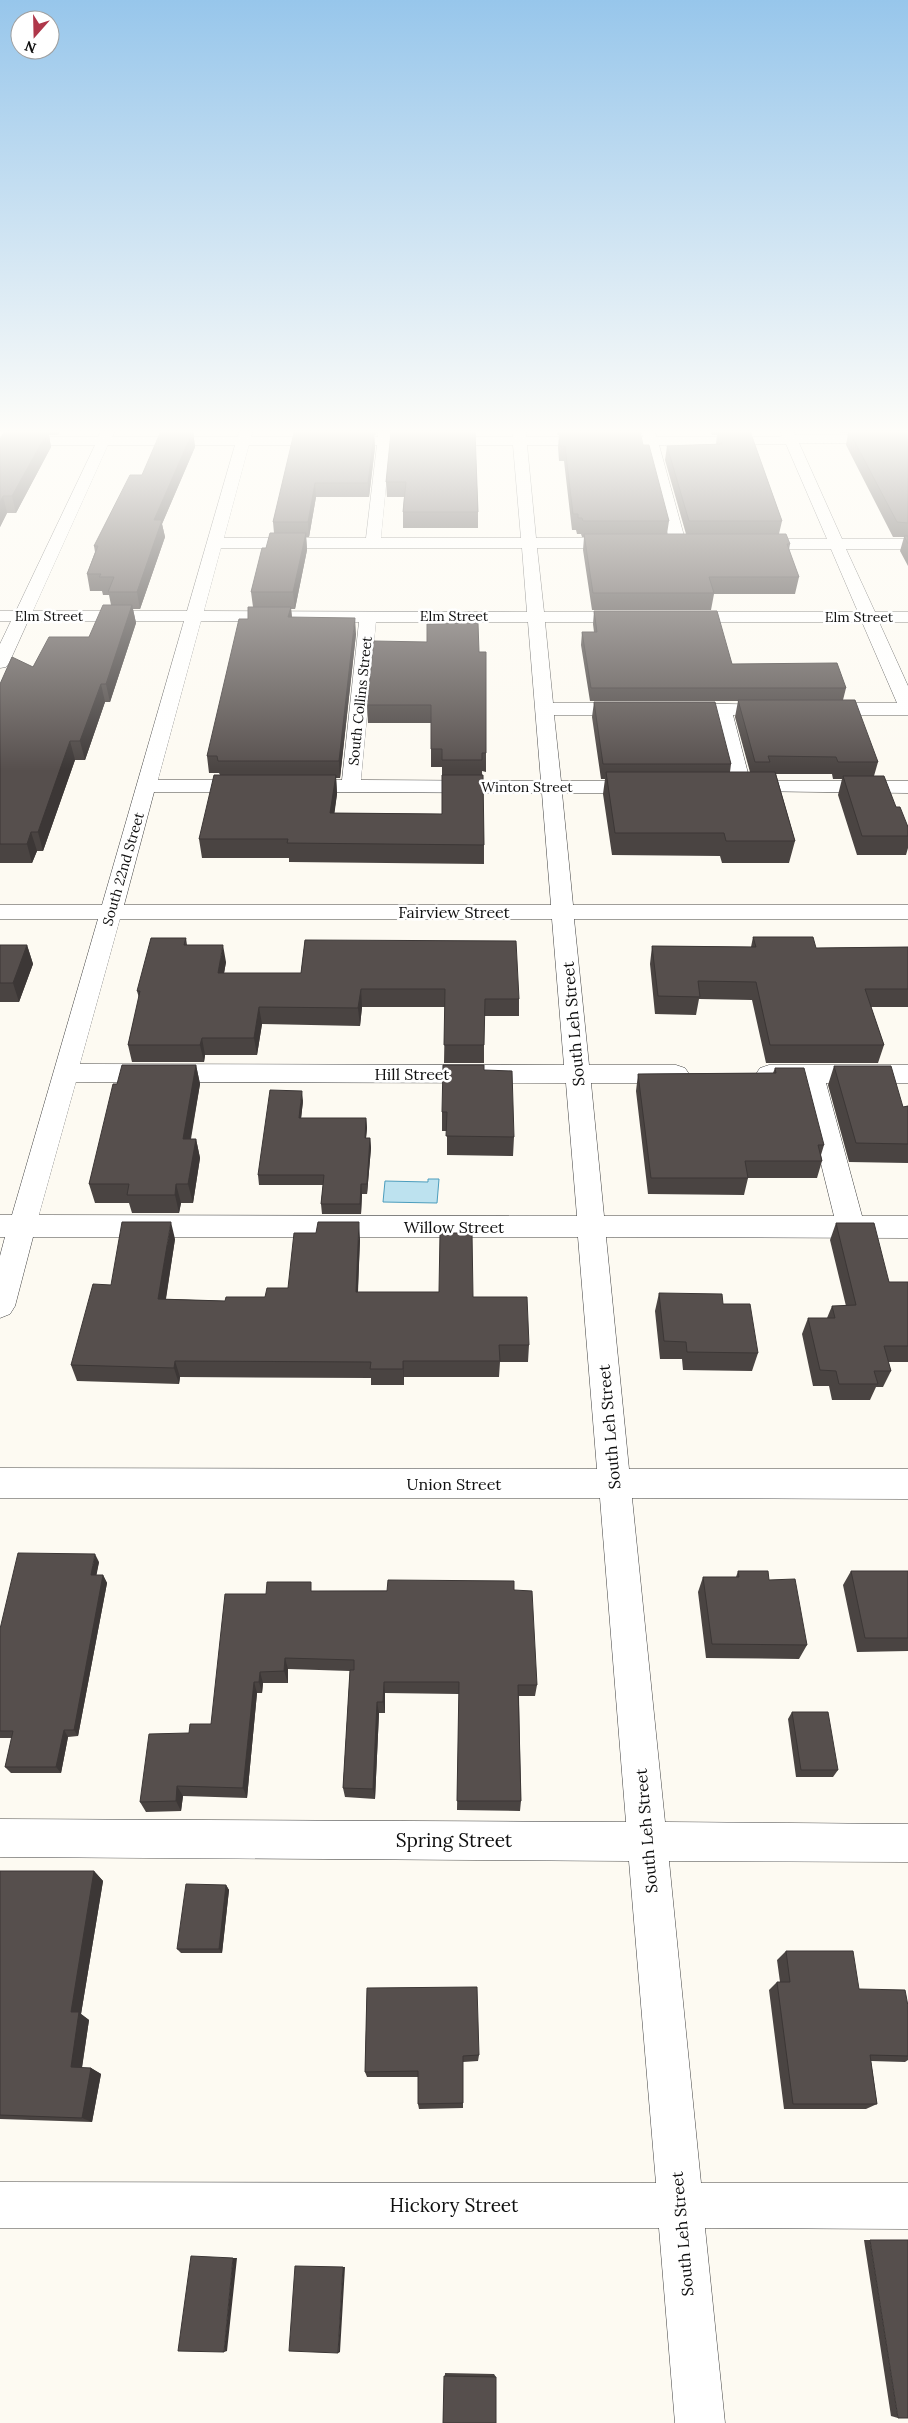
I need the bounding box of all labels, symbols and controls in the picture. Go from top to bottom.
north arrow [10,10,60,60]
text: N [22,37,39,58]
street label: Elm Street [15,607,84,625]
street label: Elm Street [420,607,489,625]
street label: Elm Street [825,608,894,626]
street label: South Collins Street [344,635,376,767]
street label: Winton Street [481,778,573,796]
street label: South 22nd Street [98,810,148,928]
street label: Fairview Street [398,902,511,922]
street label: South Leh Street [558,960,588,1087]
street label: Hill Street [374,1064,450,1084]
street label: Willow Street [404,1217,505,1237]
street label: South Leh Street [594,1363,624,1490]
street label: Union Street [407,1474,502,1494]
street label: South Leh Street [631,1767,661,1894]
street label: Spring Street [396,1828,513,1852]
street label: South Leh Street [667,2170,697,2297]
street label: Hickory Street [390,2193,519,2217]

